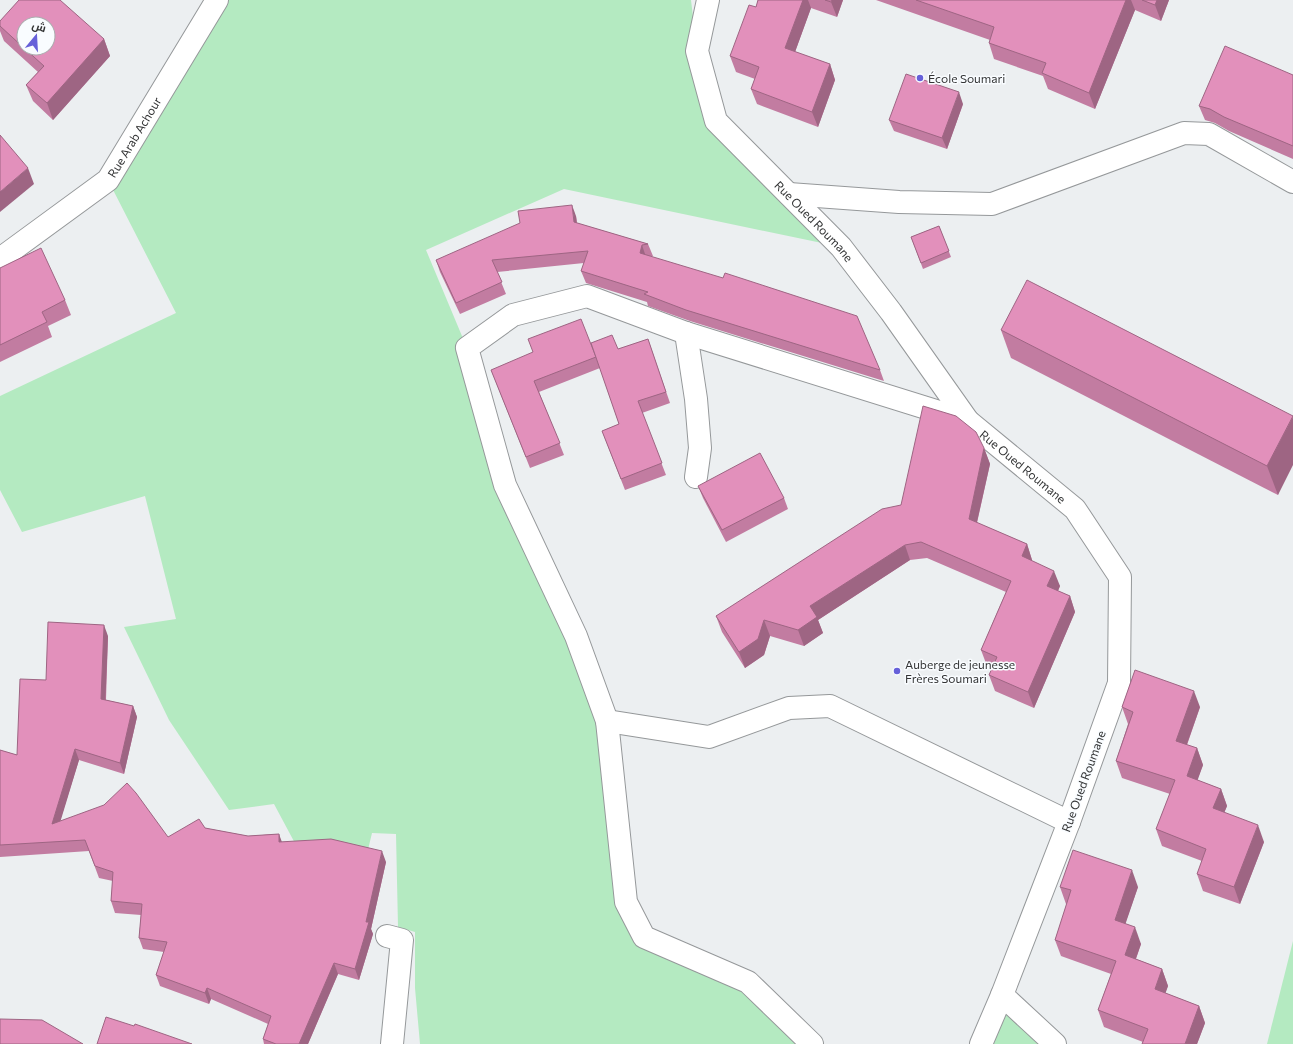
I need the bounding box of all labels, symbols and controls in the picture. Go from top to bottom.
north arrow [16,16,56,56]
text: ش [30,18,48,35]
place label: École Soumari [928,71,1005,85]
marker: École Soumari [915,73,925,83]
street label: Rue Arab Achour [104,94,164,180]
street label: Rue Oued Roumane [772,178,856,264]
street label: Rue Oued Roumane [977,427,1069,506]
place label: Auberge de jeunesse Frères Soumari [905,657,1015,685]
marker: Auberge de jeunesse Frères Soumari [892,666,902,676]
street label: Rue Oued Roumane [1058,728,1108,834]

